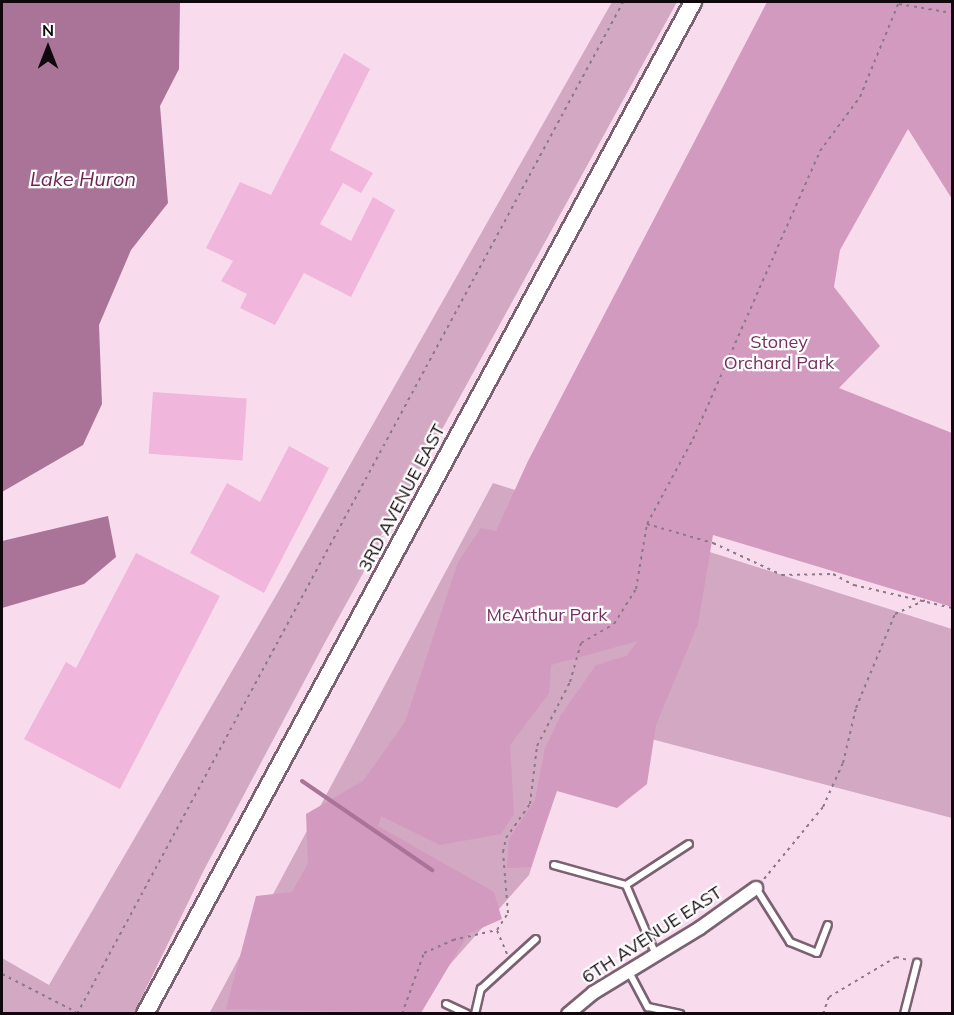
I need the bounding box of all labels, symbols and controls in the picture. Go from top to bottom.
north arrow [18,18,78,78]
text: N [42,20,54,40]
water label: Lake Huron [30,166,136,190]
park label: Stoney Orchard Park [724,332,834,374]
street label: 3RD AVENUE EAST [354,421,450,575]
park label: McArthur Park [487,604,607,626]
street label: 6TH AVENUE EAST [578,882,726,988]

